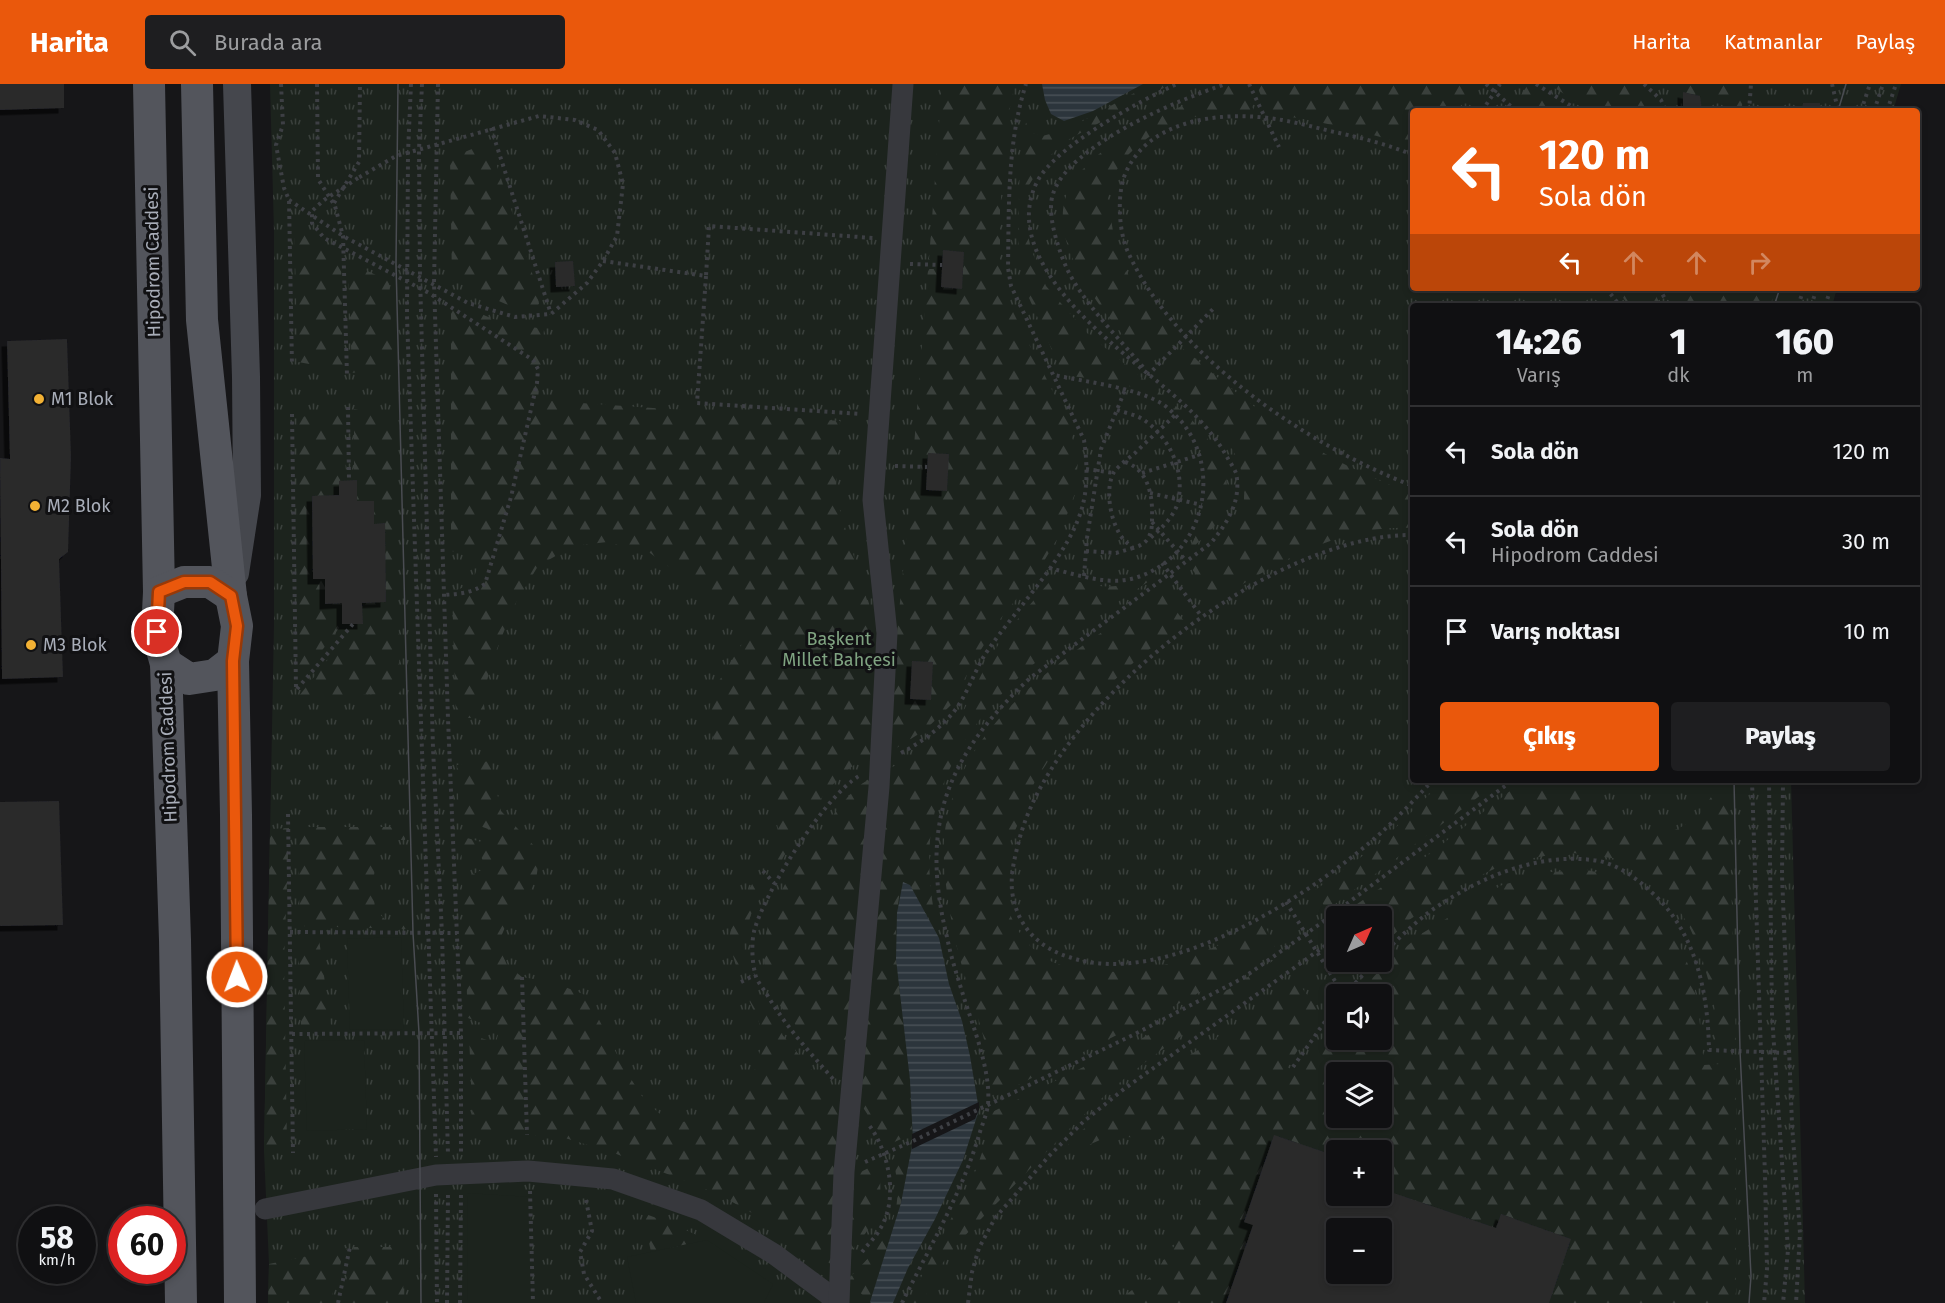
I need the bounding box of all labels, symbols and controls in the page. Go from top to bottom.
search box [145,15,565,69]
text: Harita [30,26,109,59]
icon: search [166,26,199,59]
text: Burada ara [214,29,322,56]
text: Harita [1632,29,1691,55]
text: Katmanlar [1724,29,1822,55]
text: Paylaş [1855,29,1915,55]
text: 120 m [1539,130,1650,180]
icon: left [1440,132,1518,210]
text: Sola dön [1539,181,1647,213]
street label: Hipodrom Caddesi [141,186,165,338]
icon: left [1554,246,1587,279]
icon: ahead [1617,246,1650,279]
icon: ahead [1680,246,1713,279]
icon: right [1743,246,1776,279]
text: 14:26 [1496,320,1582,364]
text: 1 [1670,320,1687,364]
text: 160 [1775,320,1834,364]
text: Varış [1517,363,1561,387]
text: dk [1667,363,1689,387]
text: m [1796,363,1813,387]
place label: M1 Blok [51,388,114,410]
marker: M1 Blok [32,392,46,406]
icon: left [1440,435,1473,468]
text: Sola dön [1491,438,1579,465]
text: 120 m [1833,438,1890,465]
place label: M2 Blok [47,495,111,517]
marker: M2 Blok [28,499,42,513]
text: Sola dön [1491,516,1579,543]
icon: left [1440,525,1473,558]
text: 30 m [1842,528,1890,555]
text: Hipodrom Caddesi [1491,543,1659,567]
pin [131,606,182,657]
icon: arrive [140,615,173,648]
icon: arrive [1440,615,1473,648]
text: Varış noktası [1491,618,1620,645]
text: 10 m [1844,618,1890,645]
park label: Başkent Millet Bahçesi [782,628,896,671]
place label: M3 Blok [43,634,107,656]
marker: M3 Blok [24,638,38,652]
street label: Hipodrom Caddesi [154,671,182,823]
button: Çıkış [1440,702,1659,771]
button: Paylaş [1671,702,1890,771]
north arrow [1326,906,1392,972]
map controls [1326,906,1392,1284]
position arrow [205,945,269,1009]
button: sound [1326,984,1392,1050]
button: layers [1326,1062,1392,1128]
button: + [1326,1140,1392,1206]
speed limit sign: 60 [108,1206,186,1284]
button: − [1326,1218,1392,1284]
text: 58 [40,1220,74,1256]
text: km/h [38,1251,76,1269]

